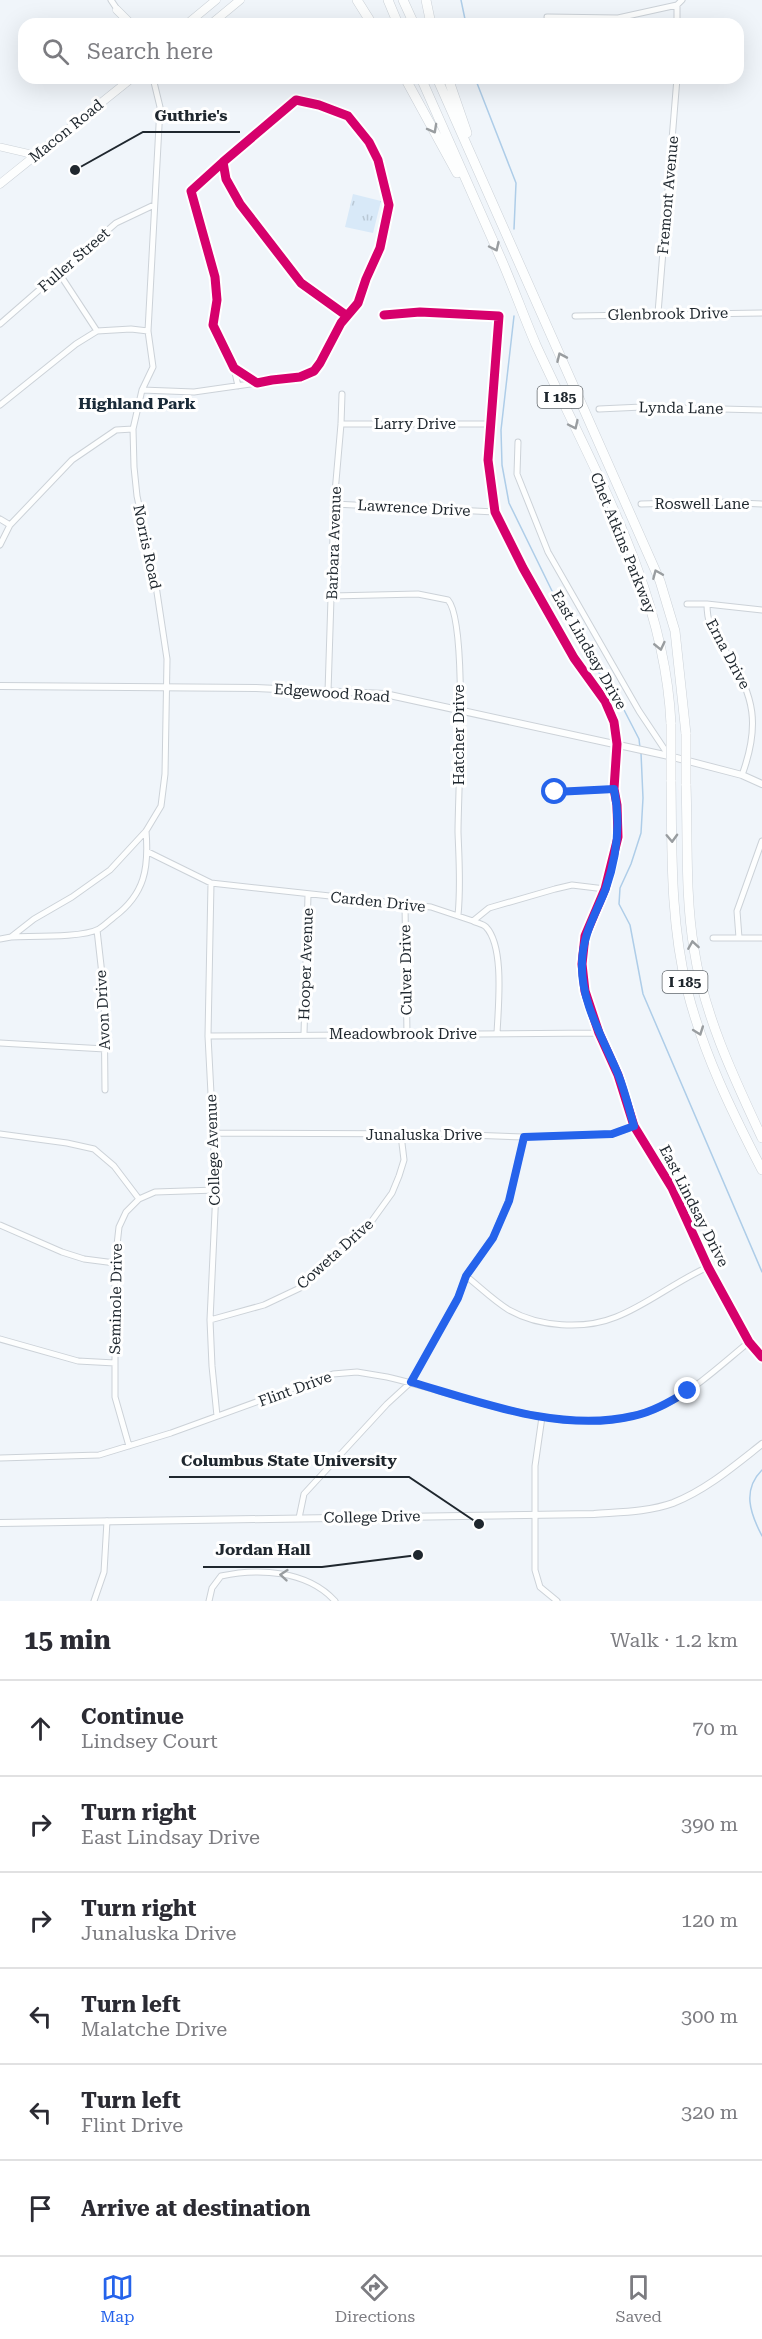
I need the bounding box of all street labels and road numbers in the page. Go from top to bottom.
street label: Macon Road [25,95,107,166]
street label: Fremont Avenue [654,135,682,255]
street label: Fuller Street [35,224,114,296]
street label: Glenbrook Drive [608,304,728,324]
road number: I 185 [538,386,582,408]
street label: Lynda Lane [639,398,723,418]
street label: Larry Drive [374,415,456,433]
street label: Chet Atkins Parkway [586,470,660,616]
street label: Barbara Avenue [323,486,345,600]
street label: Roswell Lane [654,495,750,513]
street label: Lawrence Drive [357,496,471,520]
street label: Norris Road [129,503,165,591]
street label: East Lindsay Drive [548,587,630,713]
street label: Erna Drive [702,616,754,692]
street label: Edgewood Road [273,680,391,706]
street label: Hatcher Drive [450,684,468,786]
street label: Carden Drive [330,888,426,916]
street label: Hooper Avenue [295,907,317,1021]
street label: Culver Drive [396,925,416,1015]
street label: Avon Drive [92,969,114,1051]
road number: I 185 [662,971,708,993]
street label: Meadowbrook Drive [329,1025,477,1043]
street label: College Avenue [202,1094,224,1206]
street label: Junaluska Drive [366,1126,482,1144]
street label: East Lindsay Drive [655,1142,733,1270]
street label: Coweta Drive [293,1215,377,1293]
street label: Seminole Drive [106,1243,126,1355]
street label: Flint Drive [256,1367,334,1411]
street label: College Drive [323,1507,421,1527]

